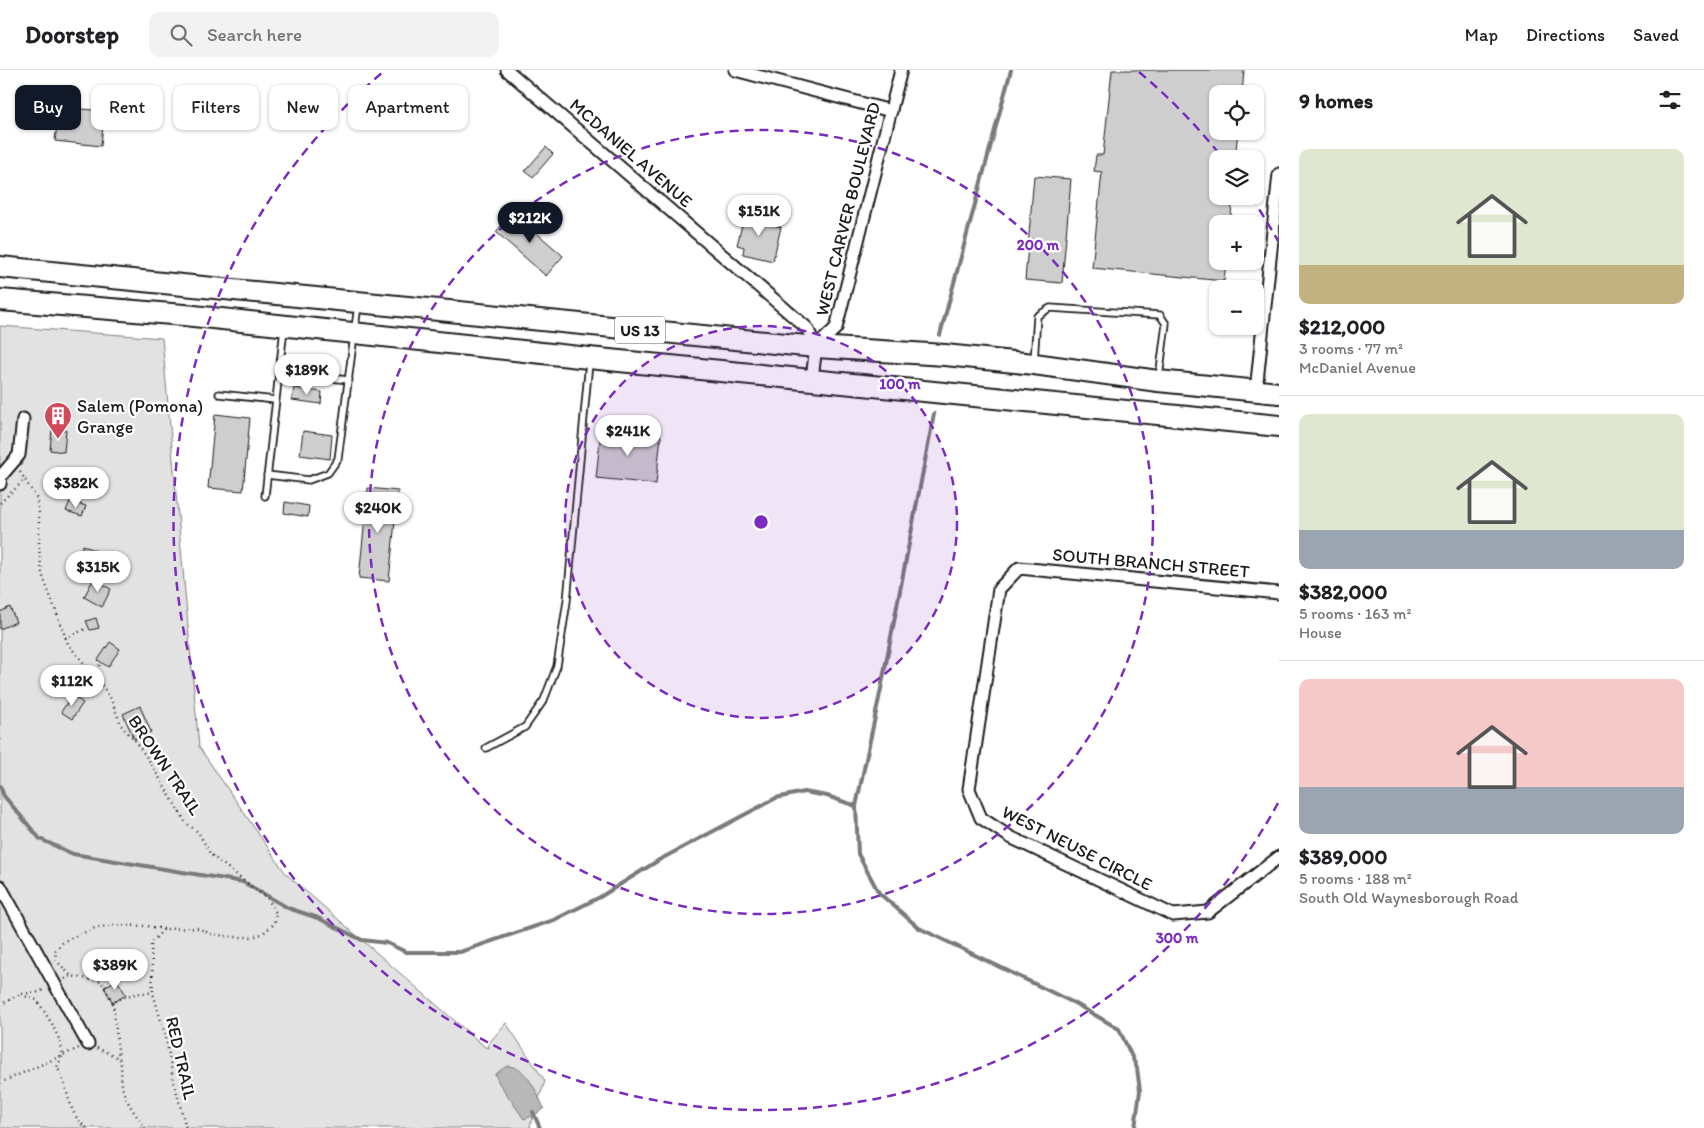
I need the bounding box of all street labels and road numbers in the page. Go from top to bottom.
street label: MCDANIEL AVENUE [565,94,697,212]
street label: WEST CARVER BOULEVARD [811,100,885,318]
road number: US 13 [615,316,665,344]
street label: SOUTH BRANCH STREET [1052,543,1250,583]
street label: BROWN TRAIL [123,711,207,819]
street label: WEST NEUSE CIRCLE [998,801,1156,895]
street label: RED TRAIL [161,1014,201,1102]

